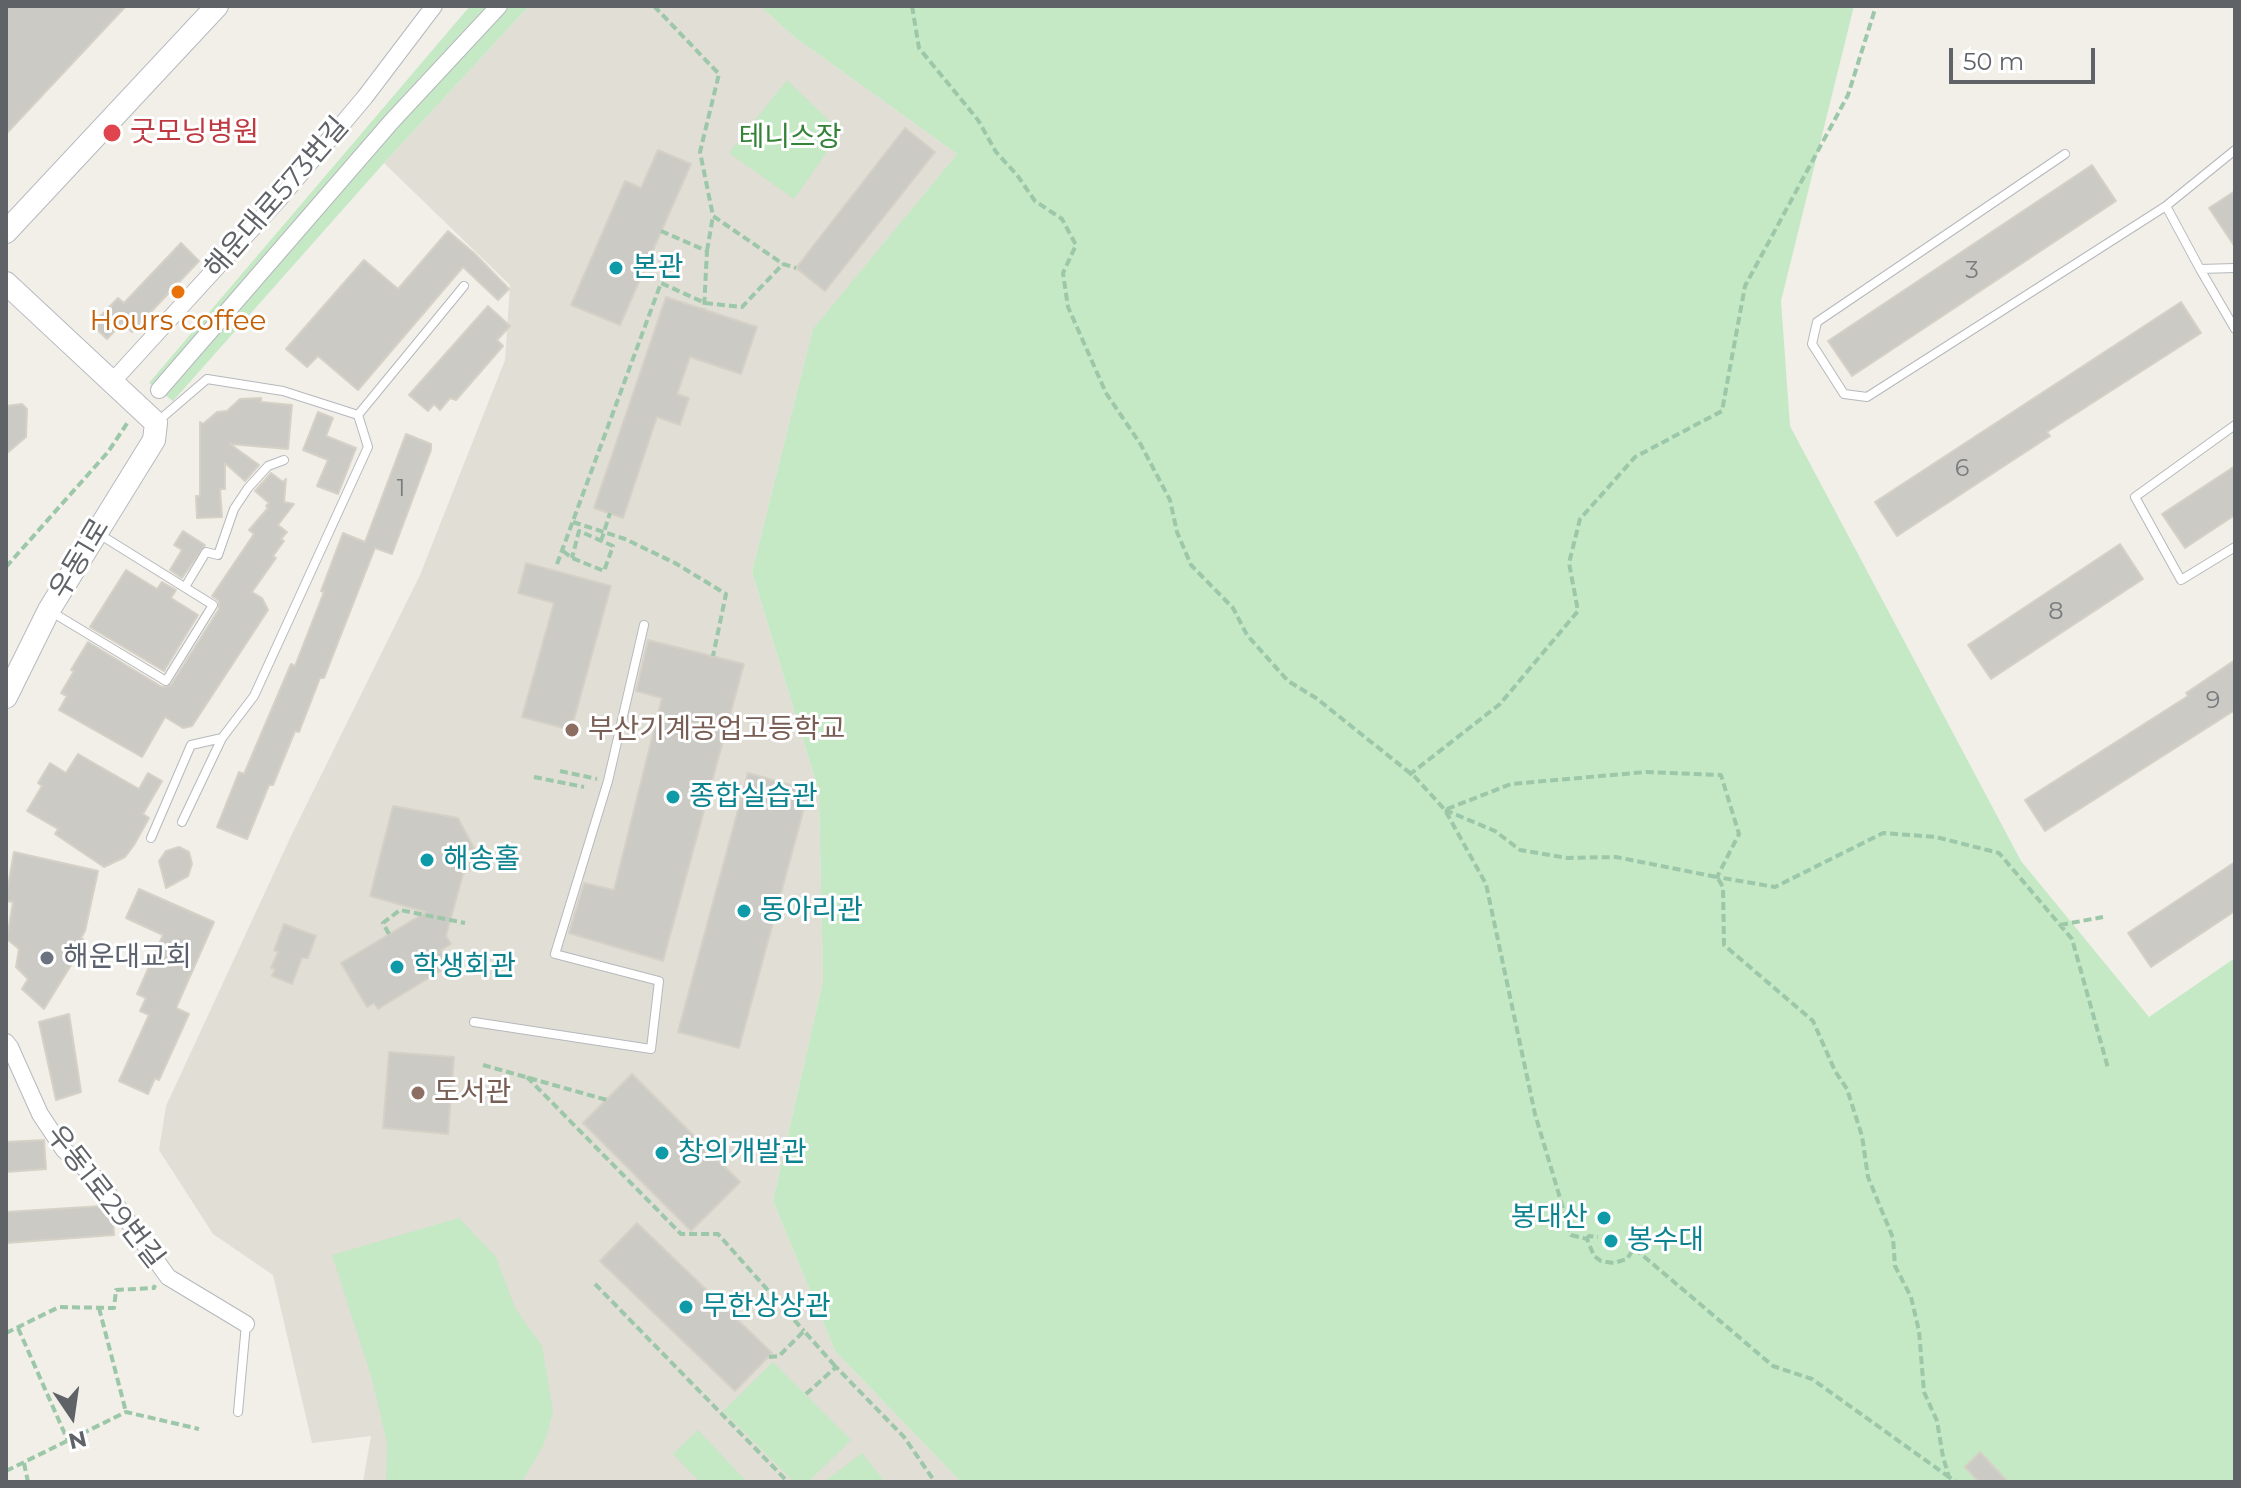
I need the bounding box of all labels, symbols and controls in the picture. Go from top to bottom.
scale bar [1953,32,2099,82]
text: 50 m [1963,47,2024,76]
street label: 해운대로573번길 [198,111,356,285]
place label: 굿모닝병원 [130,116,259,150]
park label: 테니스장 [738,121,842,155]
marker: 굿모닝병원 [101,122,123,144]
place label: 본관 [632,251,684,285]
house number: 3 [1965,257,1979,285]
marker: 본관 [607,259,625,277]
marker: Hours coffee [169,283,187,301]
place label: Hours coffee [90,305,266,339]
house number: 6 [1955,455,1969,483]
house number: 1 [397,475,405,503]
street label: 우동1로 [43,513,117,605]
house number: 8 [2048,598,2064,626]
house number: 9 [2206,687,2220,715]
place label: 부산기계공업고등학교 [588,713,846,747]
marker: 부산기계공업고등학교 [563,721,581,739]
place label: 종합실습관 [689,780,818,814]
marker: 종합실습관 [664,788,682,806]
place label: 해송홀 [443,843,520,877]
marker: 해송홀 [418,851,436,869]
place label: 동아리관 [760,894,863,928]
marker: 동아리관 [735,902,753,920]
place label: 해운대교회 [63,941,192,975]
marker: 해운대교회 [38,949,56,967]
place label: 학생회관 [413,950,516,984]
marker: 학생회관 [388,958,406,976]
place label: 도서관 [434,1076,511,1110]
marker: 도서관 [409,1084,427,1102]
street label: 우동1로29번길 [39,1119,171,1275]
place label: 창의개발관 [678,1136,807,1170]
marker: 창의개발관 [653,1144,671,1162]
place label: 봉대산 [1511,1201,1588,1235]
marker: 봉대산 [1595,1209,1613,1227]
place label: 봉수대 [1627,1224,1704,1258]
marker: 봉수대 [1602,1232,1620,1250]
place label: 무한상상관 [702,1290,831,1324]
marker: 무한상상관 [677,1298,695,1316]
north arrow [32,1376,112,1456]
text: N [66,1425,89,1455]

